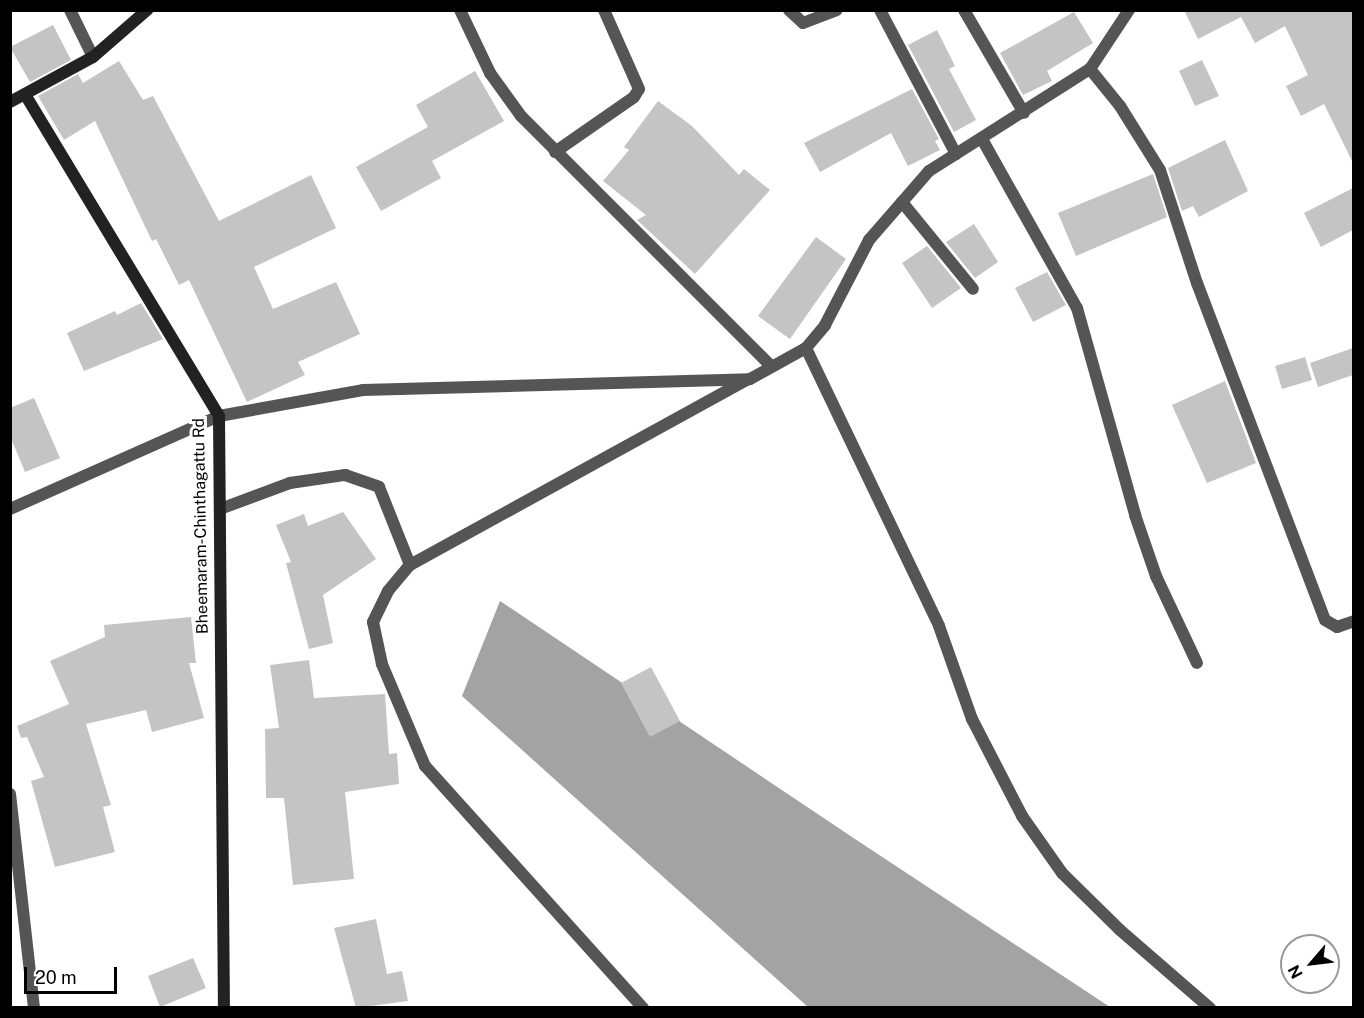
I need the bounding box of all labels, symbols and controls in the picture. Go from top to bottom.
street label: Bheemaram-Chinthagattu Rd [190,418,212,634]
north arrow [1280,934,1340,994]
scale bar [27,955,120,993]
text: N [1284,962,1307,982]
text: 20 m [35,967,77,988]

